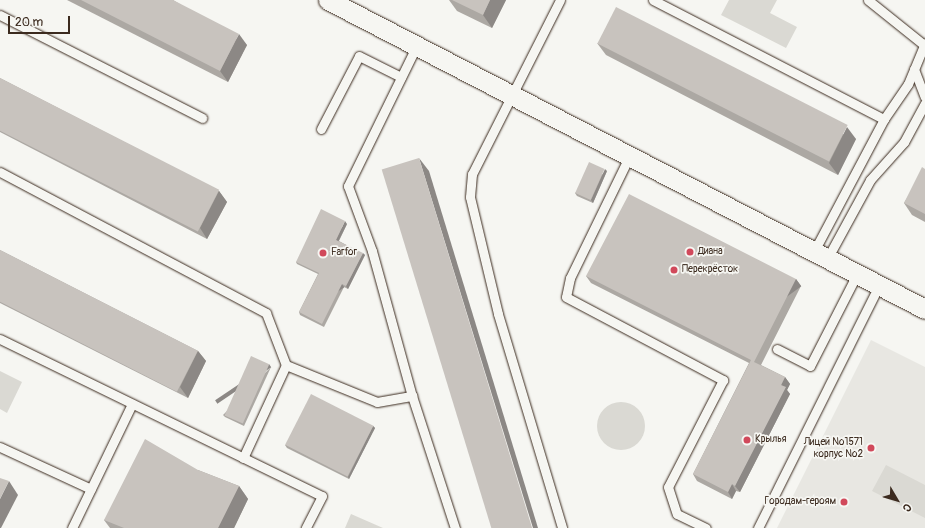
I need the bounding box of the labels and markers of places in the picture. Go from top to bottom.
place label: Диана [698,246,723,258]
place label: Farfor [331,247,357,259]
marker: Диана [685,247,695,257]
marker: Farfor [318,248,328,258]
place label: Перекрёсток [682,264,738,276]
marker: Перекрёсток [669,265,679,275]
place label: Крылья [755,434,786,446]
marker: Крылья [742,435,752,445]
place label: Лицей №1571 корпус №2 [804,436,863,460]
marker: Лицей №1571 корпус №2 [866,443,876,453]
place label: Городам-героям [765,496,836,508]
marker: Городам-героям [839,497,849,507]

